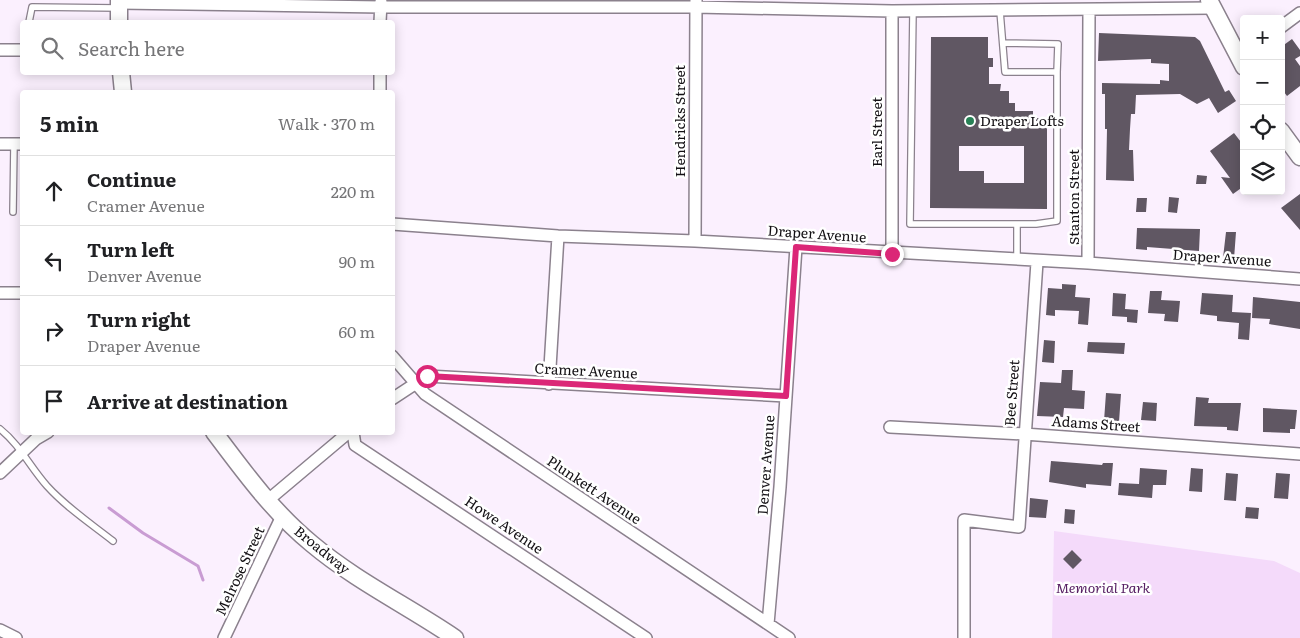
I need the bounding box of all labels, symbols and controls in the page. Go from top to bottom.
map controls [1240,15,1285,195]
button: + [1240,15,1285,60]
search box [20,20,395,75]
icon: search [38,34,66,62]
text: Search here [78,34,185,62]
button: − [1240,60,1285,105]
street label: Hendricks Street [669,65,689,177]
street label: Earl Street [866,97,886,167]
button: locate [1240,105,1285,150]
text: 5 min [40,107,99,138]
place label: Draper Lofts [980,110,1064,130]
text: Walk · 370 m [278,111,375,135]
marker: Draper Lofts [964,115,976,127]
street label: Stanton Street [1063,149,1083,245]
button: layers [1240,150,1285,195]
text: Continue [87,165,176,193]
icon: ahead [40,177,68,205]
text: 220 m [331,179,375,203]
text: Cramer Avenue [87,193,205,217]
street label: Draper Avenue [767,220,867,246]
text: Turn left [87,235,174,263]
route end [881,243,904,266]
street label: Draper Avenue [1172,244,1272,270]
icon: left [40,247,68,275]
text: 90 m [339,249,375,273]
text: Denver Avenue [87,263,202,287]
text: Turn right [87,305,191,333]
icon: right [40,317,68,345]
text: 60 m [338,319,375,343]
text: Draper Avenue [87,333,200,357]
street label: Cramer Avenue [534,357,638,383]
street label: Bee Street [999,359,1023,427]
route start [416,365,439,388]
icon: arrive [40,387,68,415]
text: Arrive at destination [87,387,288,415]
street label: Adams Street [1051,410,1141,436]
street label: Denver Avenue [752,414,778,516]
street label: Plunkett Avenue [543,450,646,528]
street label: Howe Avenue [461,491,548,558]
street label: Broadway [290,521,355,578]
street label: Melrose Street [210,522,269,618]
park label: Memorial Park [1056,577,1150,597]

